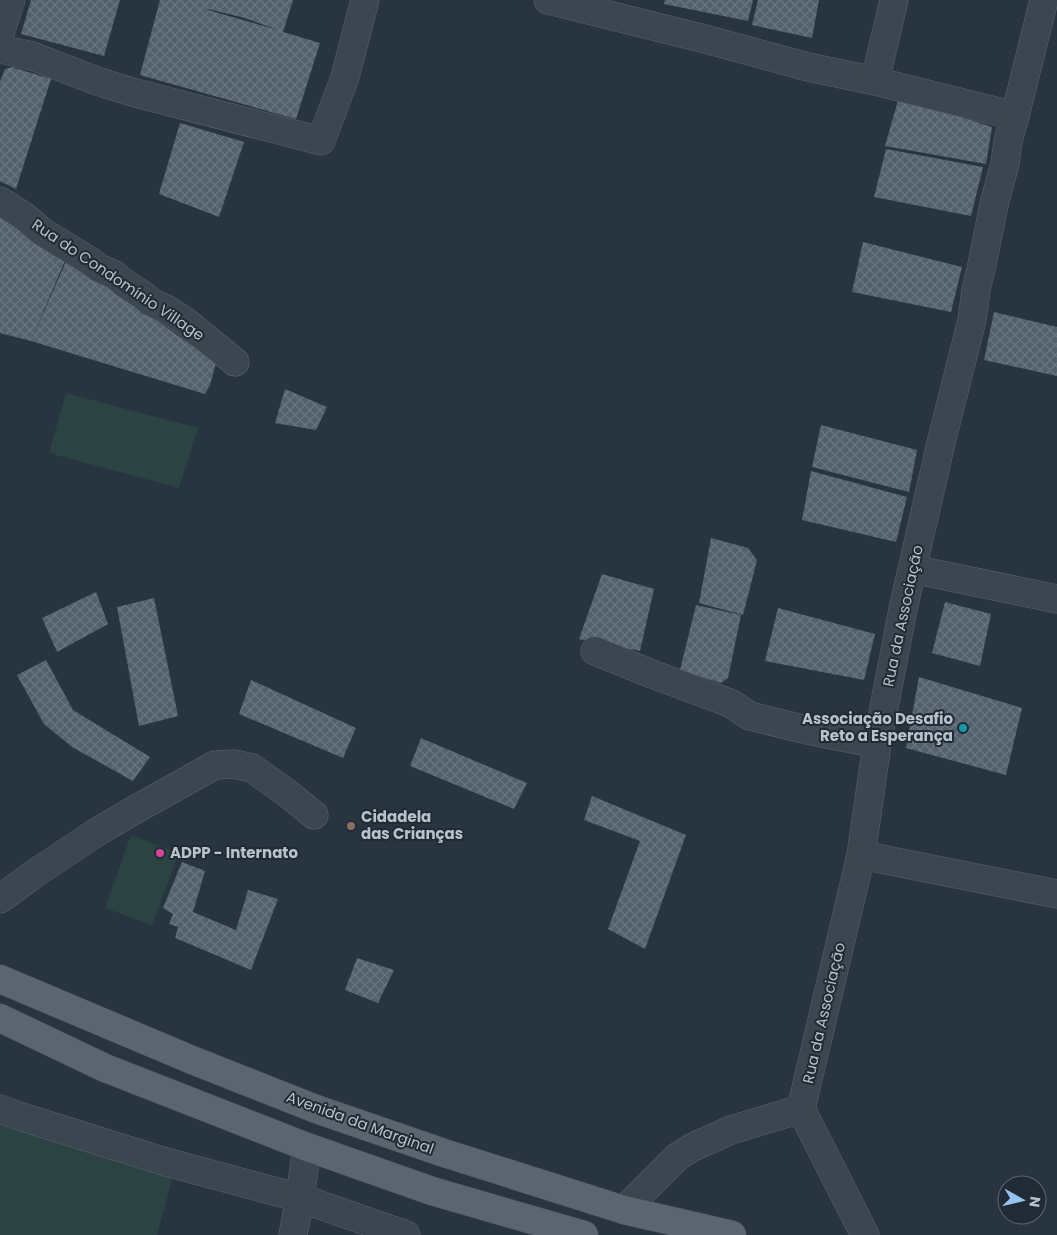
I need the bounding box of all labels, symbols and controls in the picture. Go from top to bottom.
street label: Rua do Condomínio Village [28,214,209,345]
street label: Rua da Associação [877,543,928,689]
place label: Associação Desafio Reto a Esperança [802,708,953,746]
marker: Associação Desafio Reto a Esperança [957,722,969,734]
place label: Cidadela das Crianças [361,806,463,844]
marker: Cidadela das Crianças [345,820,357,832]
place label: ADPP - Internato [170,842,298,863]
marker: ADPP - Internato [154,847,166,859]
street label: Rua da Associação [797,940,850,1086]
street label: Avenida da Marginal [283,1086,437,1159]
north arrow [997,1175,1047,1225]
text: N [1024,1195,1046,1208]

